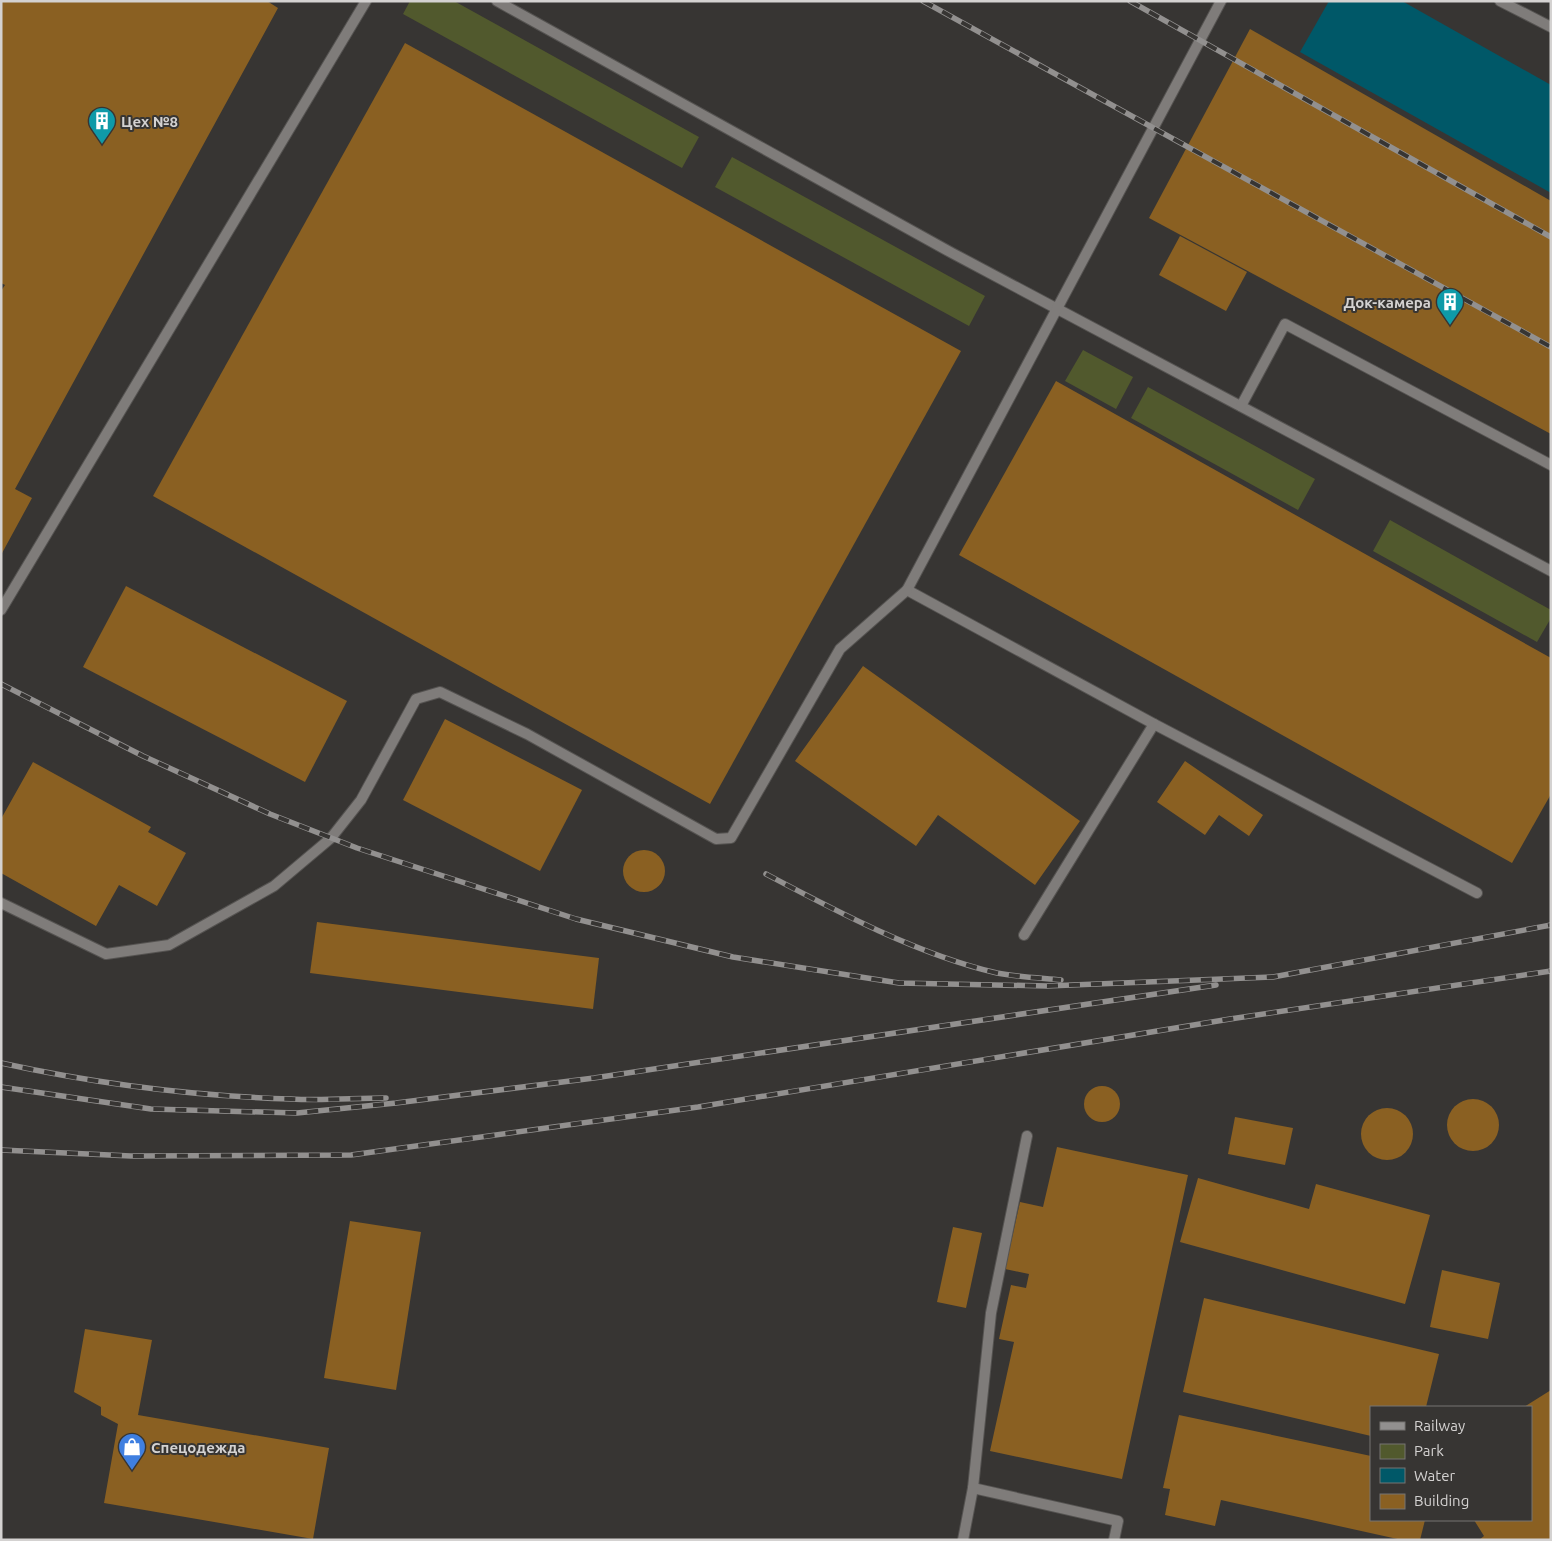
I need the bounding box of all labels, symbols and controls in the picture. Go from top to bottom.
building icon: Цех №8 [87,106,117,145]
place label: Цех №8 [121,113,178,130]
building icon: Док-камера [1435,287,1465,326]
place label: Док-камера [1343,294,1431,311]
legend [1370,1406,1532,1521]
text: Railway [1414,1417,1465,1434]
shop icon: Спецодежда [117,1432,147,1471]
place label: Спецодежда [151,1439,245,1456]
text: Park [1414,1442,1444,1459]
text: Water [1414,1467,1455,1484]
text: Building [1414,1492,1469,1509]

